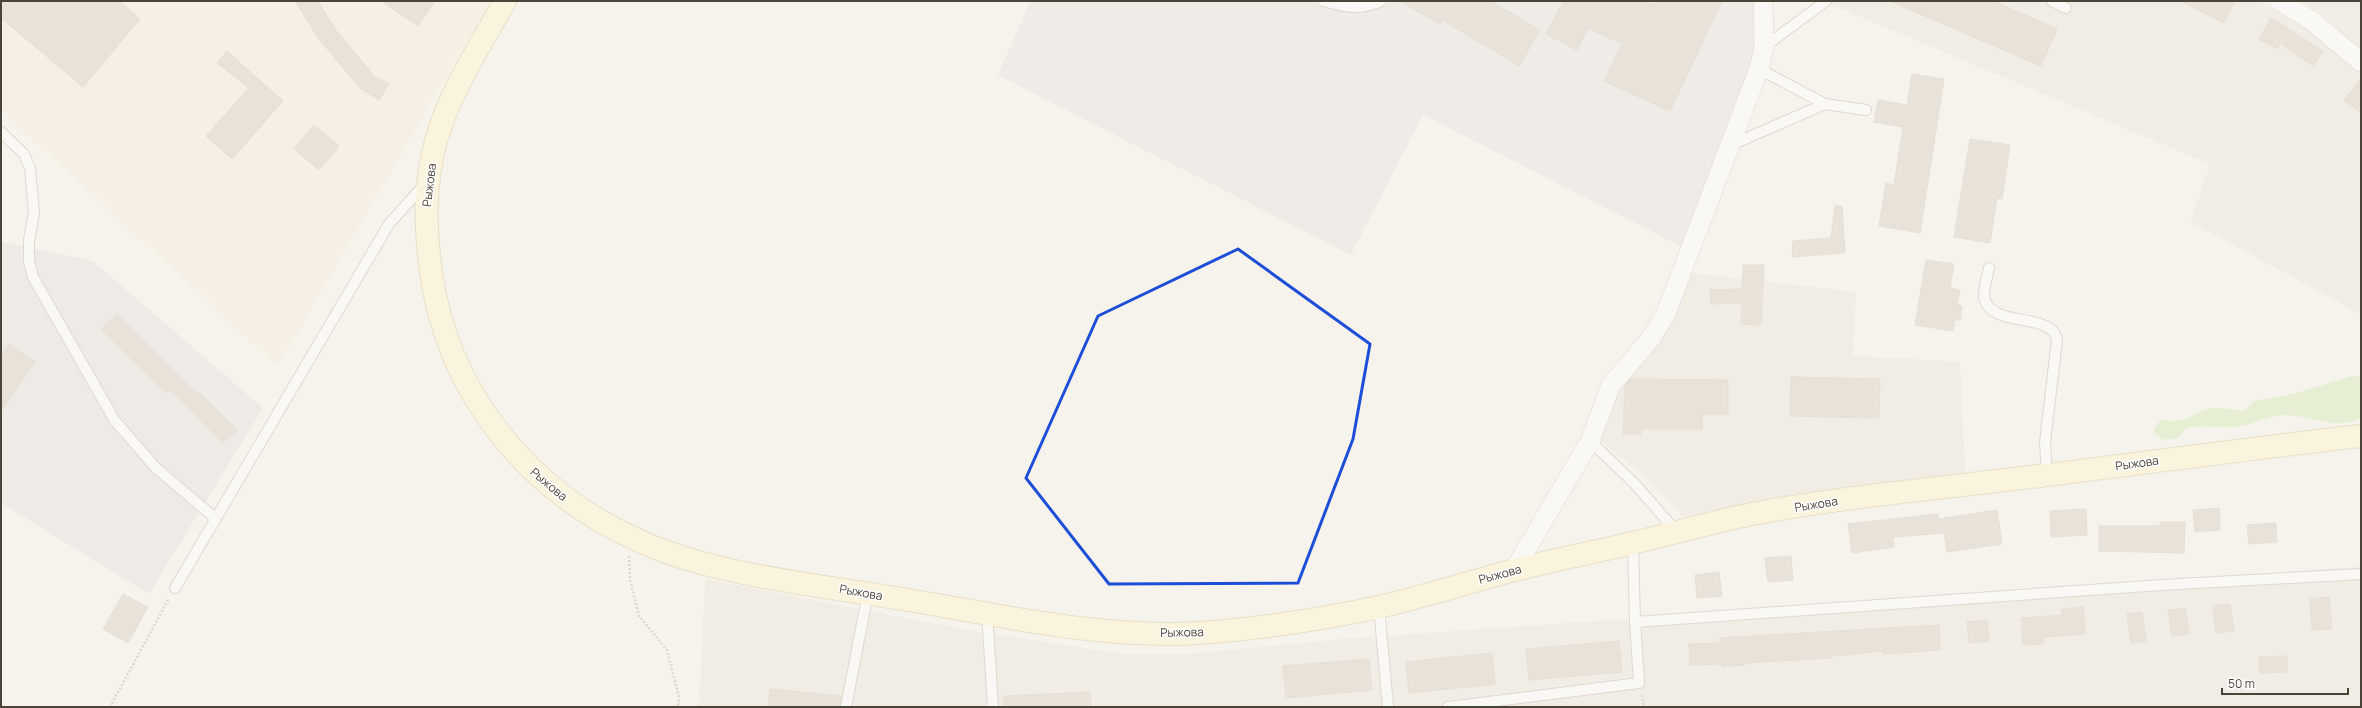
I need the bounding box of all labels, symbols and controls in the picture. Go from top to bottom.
street label: Рыжова [418,162,440,208]
street label: Рыжова [2114,452,2160,474]
street label: Рыжова [527,463,571,505]
street label: Рыжова [1793,492,1839,516]
street label: Рыжова [1477,560,1523,588]
street label: Рыжова [838,580,884,604]
street label: Рыжова [1160,623,1204,641]
scale bar [2222,670,2348,696]
text: 50 m [2228,675,2255,692]

